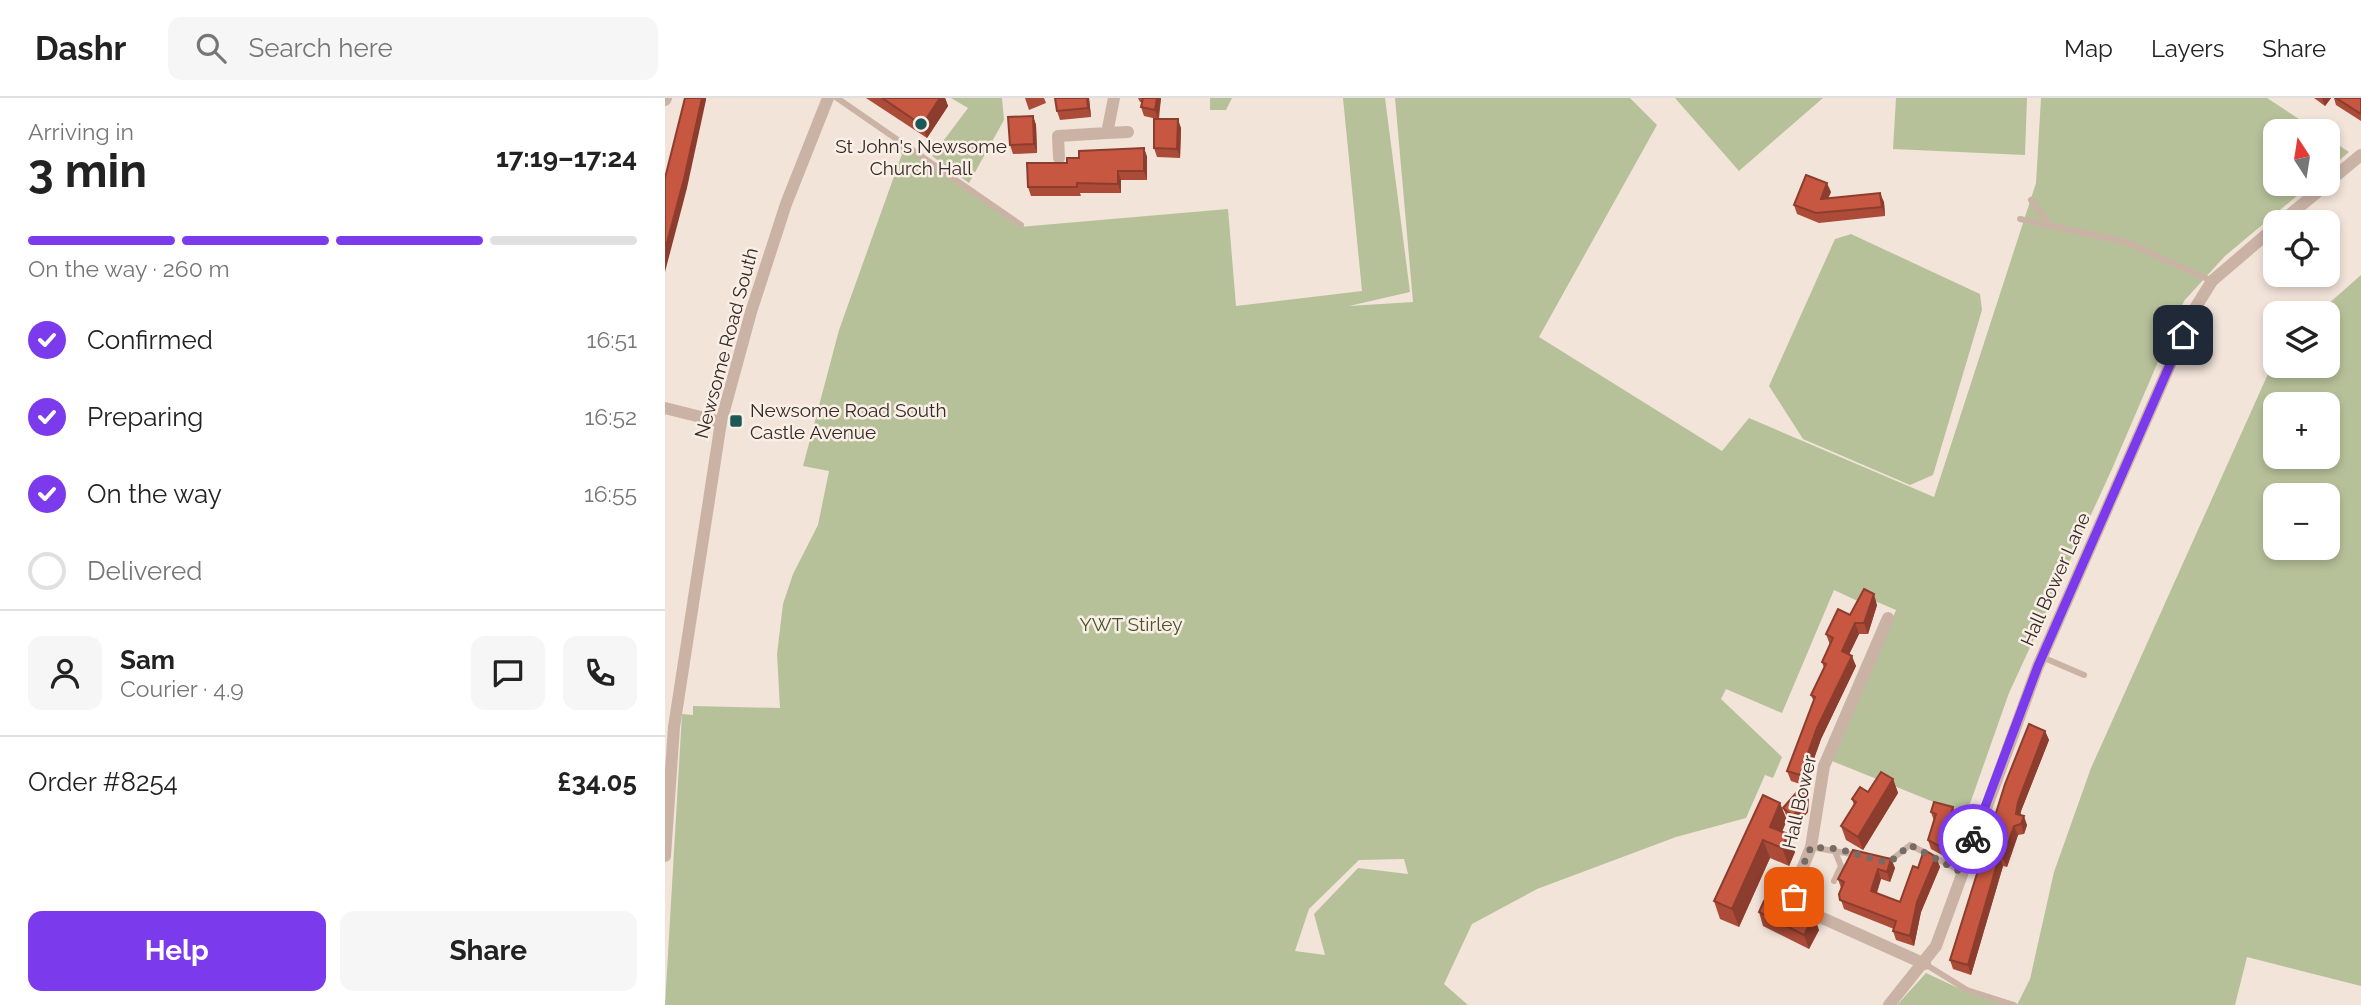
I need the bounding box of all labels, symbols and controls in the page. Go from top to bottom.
search box [168,17,658,80]
text: Dashr [35,29,126,68]
icon: search [192,29,230,67]
text: Search here [248,33,393,63]
text: Map [2064,34,2113,63]
text: Layers [2151,34,2224,63]
text: Share [2262,34,2326,63]
marker: St John's Newsome Church Hall [913,116,929,132]
text: Arriving in [28,118,134,145]
north arrow [2263,119,2340,196]
map controls [2263,119,2340,560]
place label: St John's Newsome Church Hall [835,135,1007,179]
text: 17:19–17:24 [496,143,637,173]
text: 3 min [28,144,147,198]
button: locate [2263,210,2340,287]
street label: Newsome Road South [690,245,762,441]
text: On the way · 260 m [28,255,230,282]
button: layers [2263,301,2340,378]
pin [2153,305,2213,365]
icon: home [2164,316,2202,354]
icon: check [28,321,66,359]
text: Confirmed [87,325,213,355]
text: 16:51 [587,326,637,353]
button: + [2263,392,2340,469]
icon: check [28,398,66,436]
place label: Newsome Road South Castle Avenue [750,399,947,443]
text: Preparing [87,402,203,432]
text: 16:52 [584,403,637,430]
marker: Newsome Road South Castle Avenue [728,413,744,429]
icon: check [28,475,66,513]
text: On the way [87,479,222,509]
text: 16:55 [584,480,637,507]
button: − [2263,483,2340,560]
street label: Hall Bower Lane [2016,509,2094,649]
text: Delivered [87,556,202,586]
park label: YWT Stirley [1079,613,1183,635]
button: person [28,636,102,710]
button: chat [471,636,545,710]
button: phone [563,636,637,710]
text: Sam [120,645,175,675]
text: Courier · 4.9 [120,675,244,702]
street label: Hall Bower [1778,753,1821,851]
text: Order #8254 [28,767,178,797]
text: £34.05 [557,767,637,797]
courier [1938,804,2008,874]
icon: bike [1954,820,1992,858]
pin [1764,867,1824,927]
icon: bag [1775,878,1813,916]
button: Help [28,911,326,991]
button: Share [340,911,637,991]

